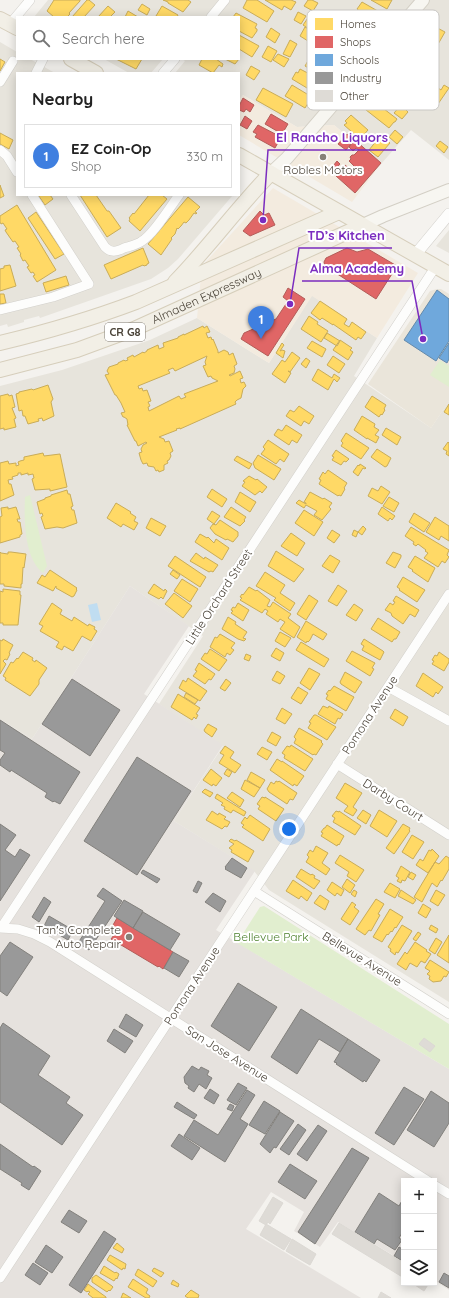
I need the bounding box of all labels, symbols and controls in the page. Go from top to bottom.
legend [307,10,439,110]
search box [16,16,240,60]
text: Homes [340,17,376,31]
icon: search [30,27,52,49]
text: Search here [62,29,145,48]
text: Shops [340,35,371,49]
text: Schools [340,53,379,67]
text: Industry [340,71,382,85]
text: Nearby [32,88,93,109]
text: Other [340,89,370,103]
callout: El Rancho Liquors [268,125,396,150]
text: El Rancho Liquors [276,129,388,145]
text: EZ Coin-Op [71,139,152,158]
text: 1 [43,148,49,164]
text: 330 m [186,148,223,164]
marker: Robles Motors [318,152,328,162]
text: Shop [71,158,101,174]
place label: Robles Motors [283,162,363,177]
callout: TD’s Kitchen [299,223,392,248]
text: TD’s Kitchen [307,227,385,243]
callout: Alma Academy [302,256,412,281]
text: Alma Academy [310,260,404,276]
street label: Almaden Expressway [149,264,263,327]
pin: 1 [248,306,274,339]
road number: CR G8 [105,323,145,341]
street label: Little Orchard Street [182,546,255,648]
street label: Pomona Avenue [339,672,401,757]
street label: Darby Court [360,775,426,824]
your location [279,819,299,839]
place label: Tan's Complete Auto Repair [36,922,121,951]
street label: Bellevue Avenue [320,928,405,989]
park label: Bellevue Park [233,929,309,944]
marker: Tan's Complete Auto Repair [124,932,134,942]
street label: Pomona Avenue [161,943,223,1028]
street label: San Jose Avenue [183,1022,272,1085]
map controls [401,1178,437,1286]
button: + [401,1178,437,1214]
button: − [401,1214,437,1250]
button: layers [401,1250,437,1286]

